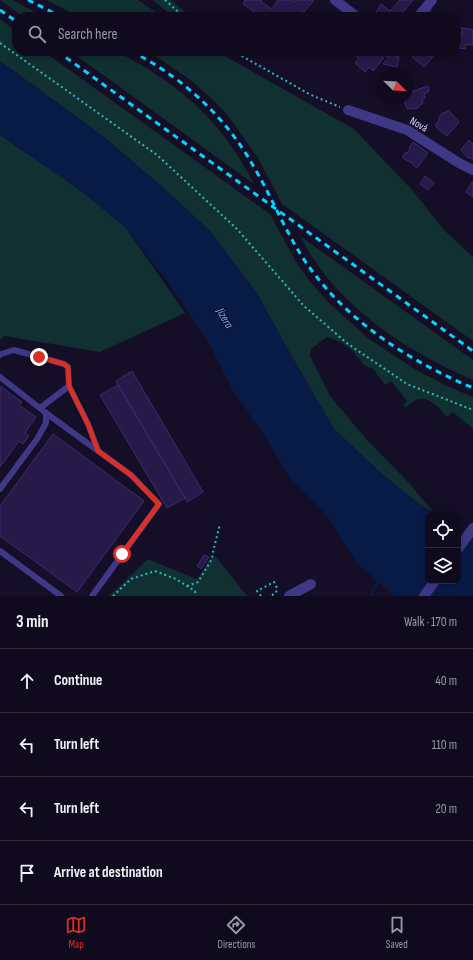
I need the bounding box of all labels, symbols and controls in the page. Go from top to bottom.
search box [12,12,461,56]
icon: search [26,23,48,45]
text: Search here [58,25,118,44]
north arrow [377,68,413,104]
street label: Nová [408,114,430,135]
water label: Jizera [212,304,236,331]
route end [30,348,48,366]
map controls [425,512,461,584]
button: locate [425,512,461,548]
route start [113,545,131,563]
button: layers [425,548,461,584]
text: 3 min [16,612,49,632]
text: Walk · 170 m [404,614,457,630]
icon: ahead [16,670,38,692]
text: Continue [54,671,103,690]
text: 40 m [435,673,457,689]
icon: left [16,734,38,756]
text: Turn left [54,735,99,754]
text: 110 m [432,737,457,753]
icon: left [16,798,38,820]
text: Turn left [54,799,99,818]
text: 20 m [435,801,457,817]
icon: arrive [16,862,38,884]
text: Arrive at destination [54,863,163,882]
tab: Map [65,914,87,951]
tab: Directions [218,914,255,951]
tab: Saved [386,914,408,951]

